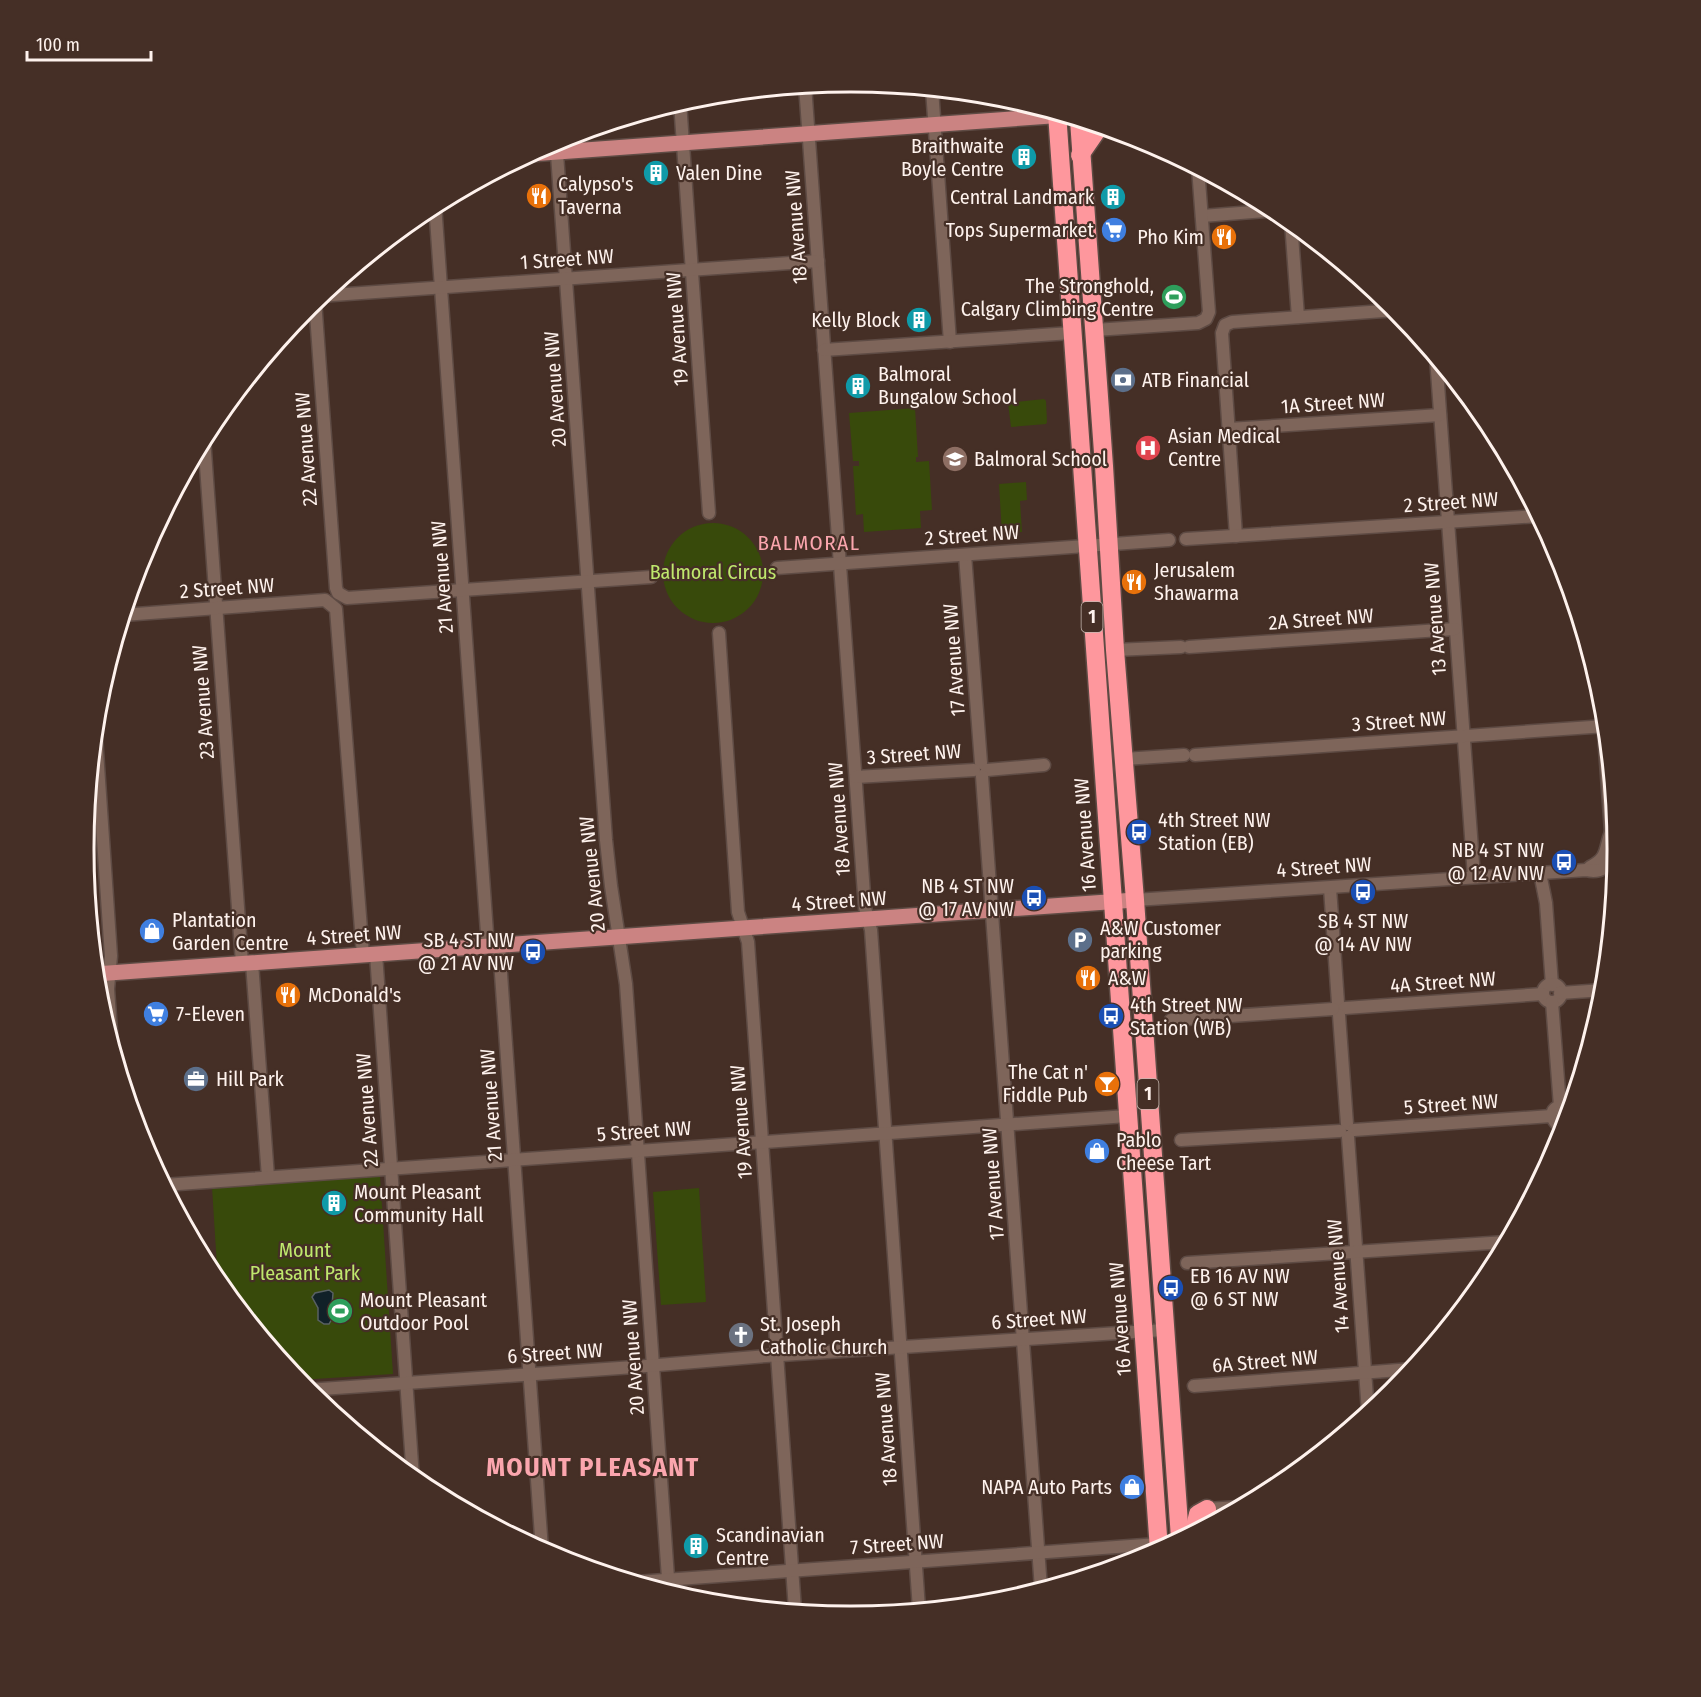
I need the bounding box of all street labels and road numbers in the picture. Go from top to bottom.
street label: 18 Avenue NW [780,169,812,285]
street label: 1 Street NW [520,244,614,274]
street label: 19 Avenue NW [661,271,693,387]
street label: 20 Avenue NW [539,330,571,448]
street label: 1A Street NW [1280,387,1386,419]
street label: 22 Avenue NW [290,391,322,507]
street label: 2 Street NW [1403,487,1499,517]
street label: 21 Avenue NW [426,520,458,634]
street label: 2 Street NW [924,520,1020,550]
street label: 13 Avenue NW [1419,562,1451,676]
street label: 2 Street NW [179,573,275,603]
road number: 1 [1082,602,1102,632]
street label: 17 Avenue NW [938,603,970,717]
street label: 2A Street NW [1268,603,1374,635]
street label: 23 Avenue NW [187,644,219,760]
street label: 3 Street NW [1351,706,1447,736]
street label: 3 Street NW [866,739,962,769]
street label: 18 Avenue NW [823,761,855,877]
street label: 16 Avenue NW [1069,777,1101,893]
street label: 20 Avenue NW [574,815,610,933]
street label: 4 Street NW [1276,852,1372,882]
street label: 4 Street NW [791,886,887,916]
street label: 4 Street NW [306,920,402,950]
street label: 4A Street NW [1389,966,1497,998]
street label: 21 Avenue NW [475,1048,507,1162]
street label: 22 Avenue NW [351,1052,383,1168]
street label: 19 Avenue NW [725,1064,757,1180]
road number: 1 [1138,1079,1158,1109]
street label: 5 Street NW [1403,1089,1499,1119]
street label: 5 Street NW [596,1116,692,1146]
street label: 17 Avenue NW [977,1127,1009,1241]
street label: 14 Avenue NW [1322,1218,1354,1334]
street label: 16 Avenue NW [1104,1261,1136,1377]
street label: 20 Avenue NW [617,1298,649,1416]
street label: 6 Street NW [990,1304,1088,1334]
street label: 6 Street NW [506,1338,604,1368]
street label: 6A Street NW [1211,1344,1319,1378]
street label: 18 Avenue NW [870,1371,902,1487]
street label: 7 Street NW [849,1529,945,1559]

